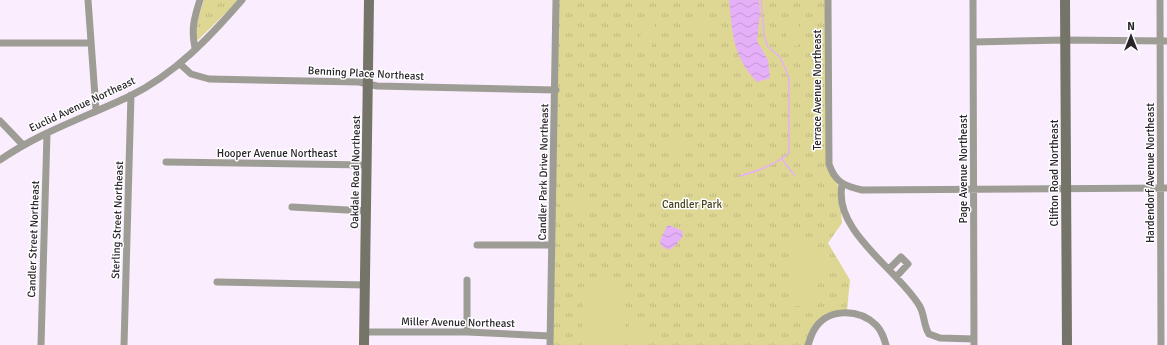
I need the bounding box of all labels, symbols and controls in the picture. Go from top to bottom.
north arrow [1111,16,1151,56]
text: N [1127,20,1135,33]
street label: Terrace Avenue Northeast [811,30,824,150]
street label: Benning Place Northeast [307,64,425,83]
street label: Euclid Avenue Northeast [27,74,137,135]
street label: Candler Park Drive Northeast [536,103,551,240]
street label: Hardendorf Avenue Northeast [1144,103,1157,243]
street label: Page Avenue Northeast [957,114,970,224]
street label: Oakdale Road Northeast [348,115,363,229]
street label: Clifton Road Northeast [1048,119,1061,226]
street label: Hooper Avenue Northeast [217,147,337,160]
street label: Sterling Street Northeast [109,161,126,279]
street label: Candler Street Northeast [25,180,42,298]
park label: Candler Park [662,198,723,211]
street label: Miller Avenue Northeast [401,315,515,330]

